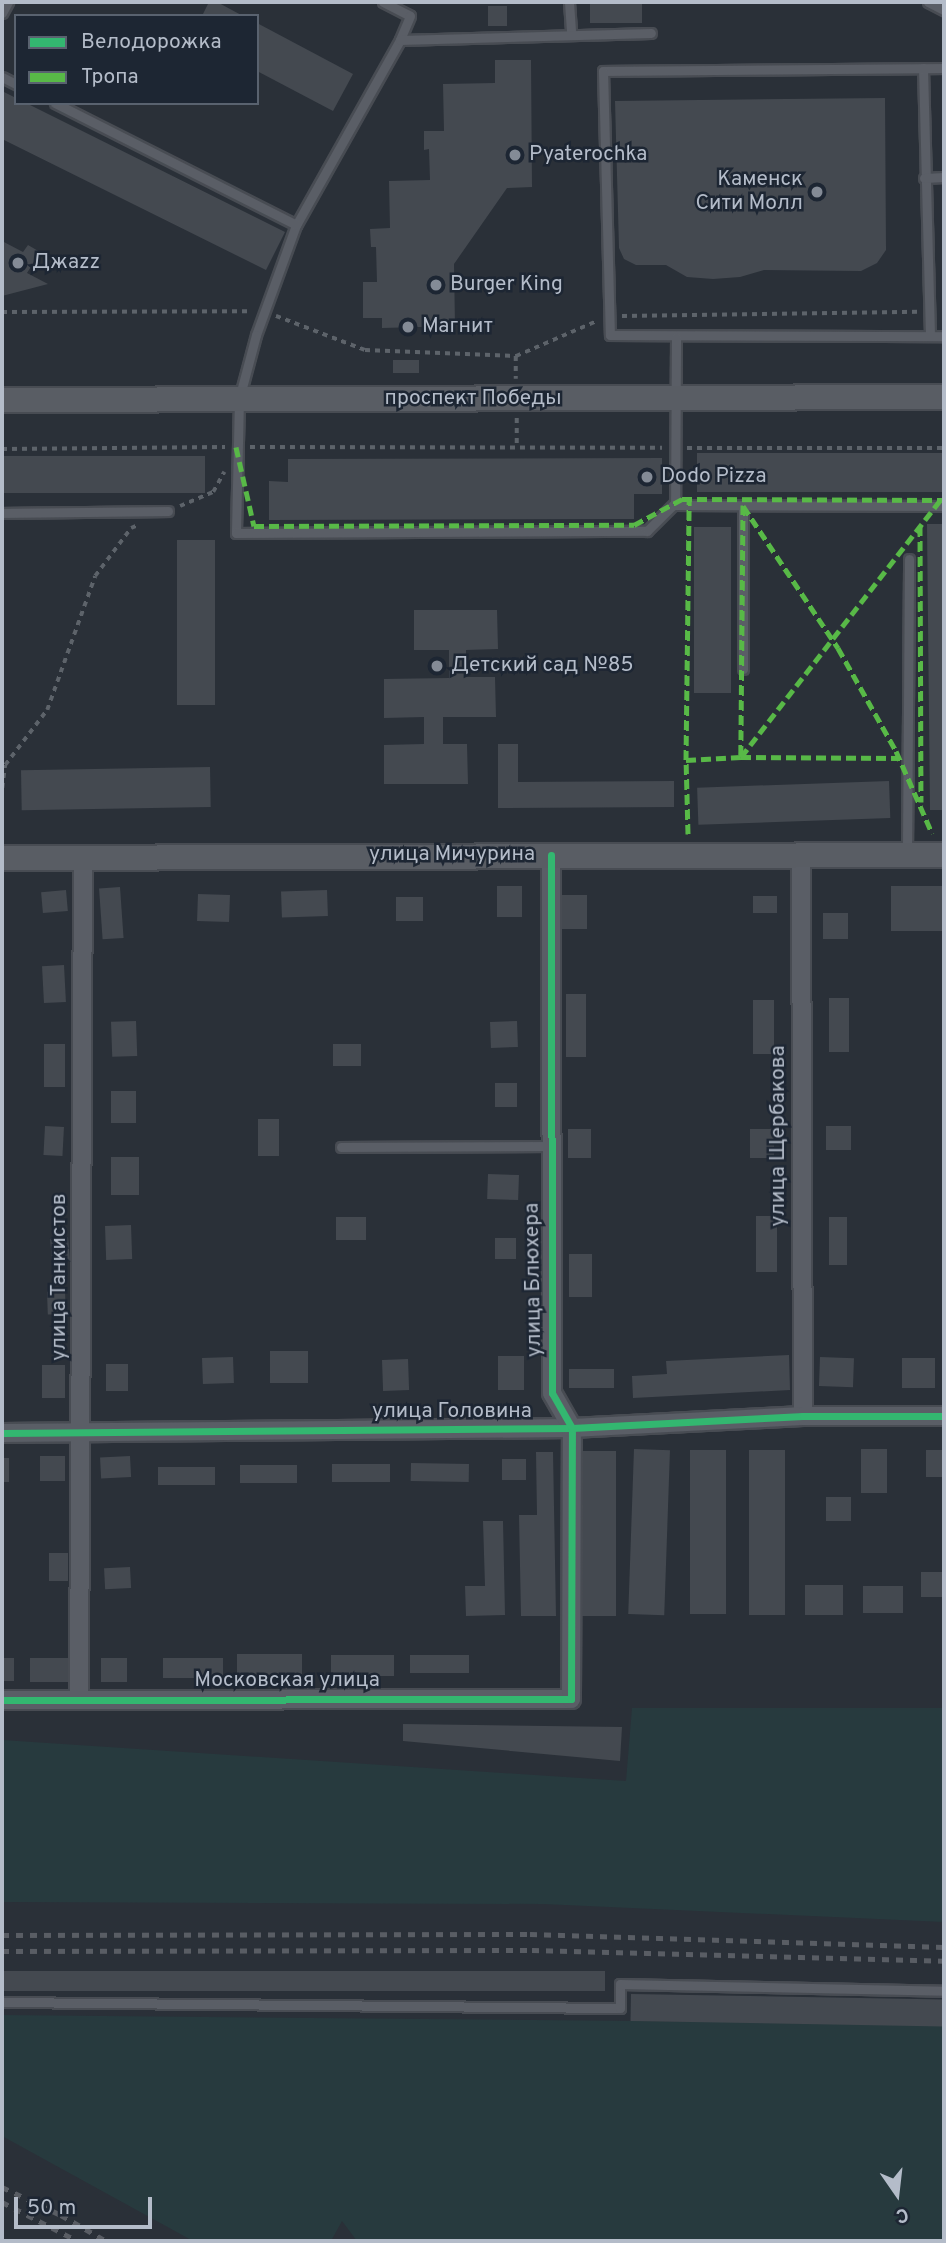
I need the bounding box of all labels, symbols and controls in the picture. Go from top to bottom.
legend [14,14,259,105]
text: Велодорожка [81,29,221,56]
text: Тропа [81,64,139,91]
place label: Pyaterochka [529,142,647,168]
marker: Pyaterochka [507,147,523,163]
place label: Каменск Сити Молл [695,167,803,217]
marker: Каменск Сити Молл [809,184,825,200]
place label: Джаzz [32,250,100,276]
marker: Джаzz [10,255,26,271]
place label: Burger King [450,272,563,298]
marker: Burger King [428,277,444,293]
place label: Магнит [422,314,493,340]
marker: Магнит [400,319,416,335]
street label: проспект Победы [385,386,561,412]
place label: Dodo Pizza [661,464,766,490]
marker: Dodo Pizza [639,469,655,485]
place label: Детский сад №85 [451,653,634,679]
marker: Детский сад №85 [429,658,445,674]
street label: улица Мичурина [369,842,535,868]
street label: улица Щербакова [766,1045,792,1227]
street label: улица Танкистов [47,1193,73,1361]
street label: улица Блюхера [520,1203,548,1357]
street label: улица Головина [372,1399,532,1425]
street label: Московская улица [194,1668,380,1694]
north arrow [862,2159,932,2229]
scale bar [18,2184,156,2228]
text: 50 m [27,2195,76,2222]
text: С [893,2201,911,2227]

